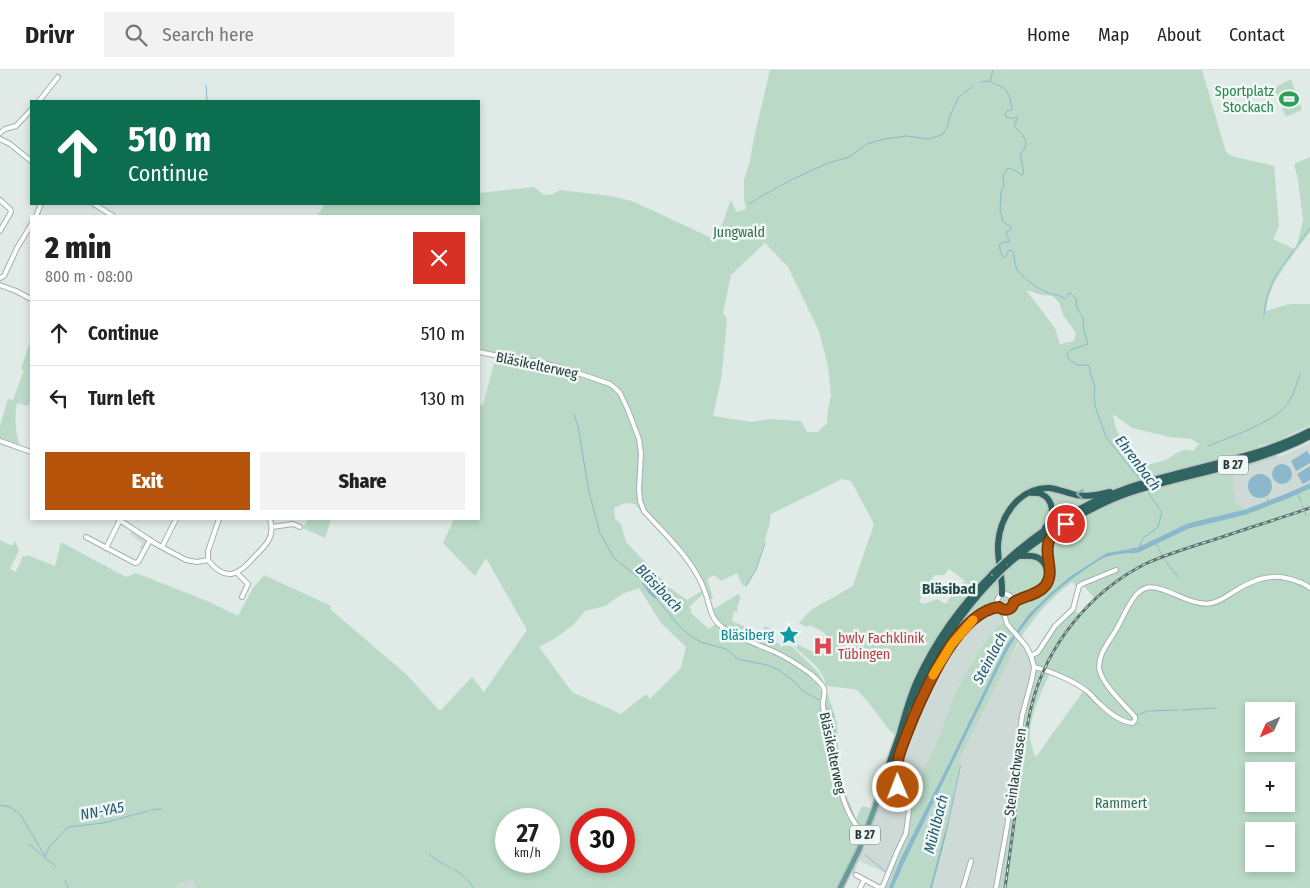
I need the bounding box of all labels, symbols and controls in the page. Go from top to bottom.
search box [104,12,454,57]
text: Drivr [25,21,74,49]
icon: search [122,21,150,49]
text: Search here [162,23,254,46]
text: Home [1027,24,1070,46]
text: Map [1098,24,1129,46]
text: About [1157,24,1201,46]
text: Contact [1229,24,1285,46]
place label: Sportplatz Stockach [1215,83,1274,116]
sports icon: Sportplatz Stockach [1278,88,1300,110]
text: 510 m [128,118,211,160]
icon: ahead [45,120,110,185]
text: Continue [128,160,209,187]
park label: Jungwald [713,224,765,241]
text: 2 min [45,230,111,266]
button: close [413,232,465,284]
text: 800 m · 08:00 [45,267,133,286]
icon: ahead [45,319,73,347]
text: Continue [88,322,159,345]
text: 510 m [421,322,465,345]
street label: Bläsikelterweg [494,349,580,383]
icon: left [45,384,73,412]
text: Turn left [88,387,155,410]
text: 130 m [420,387,465,410]
water label: Ehrenbach [1111,432,1165,494]
button: Exit [45,452,250,510]
button: Share [260,452,465,510]
road number: B 27 [1218,456,1248,474]
one-way arrow [1076,489,1084,500]
pin [1045,503,1087,545]
icon: arrive [1052,510,1080,538]
water label: Bläsibach [632,560,686,616]
district label: Bläsibad [922,580,976,598]
place icon: Bläsiberg [778,624,800,646]
place label: Bläsiberg [721,627,774,644]
water label: Steinlach [968,629,1011,688]
place label: bwlv Fachklinik Tübingen [838,630,925,663]
hospital icon: bwlv Fachklinik Tübingen [812,635,834,657]
north arrow [1245,702,1295,752]
map controls [1245,702,1295,872]
street label: Bläsikelterweg [816,711,850,796]
street label: Steinlachwasen [1001,727,1030,817]
position arrow [871,760,923,812]
button: + [1245,762,1295,812]
water label: Mühlbach [920,793,952,855]
park label: Rammert [1095,795,1148,812]
water label: NN-YA5 [79,798,126,824]
speed limit sign: 30 [570,808,635,873]
text: 27 [516,819,539,849]
button: − [1245,822,1295,872]
road number: B 27 [850,826,880,844]
text: km/h [514,846,541,860]

